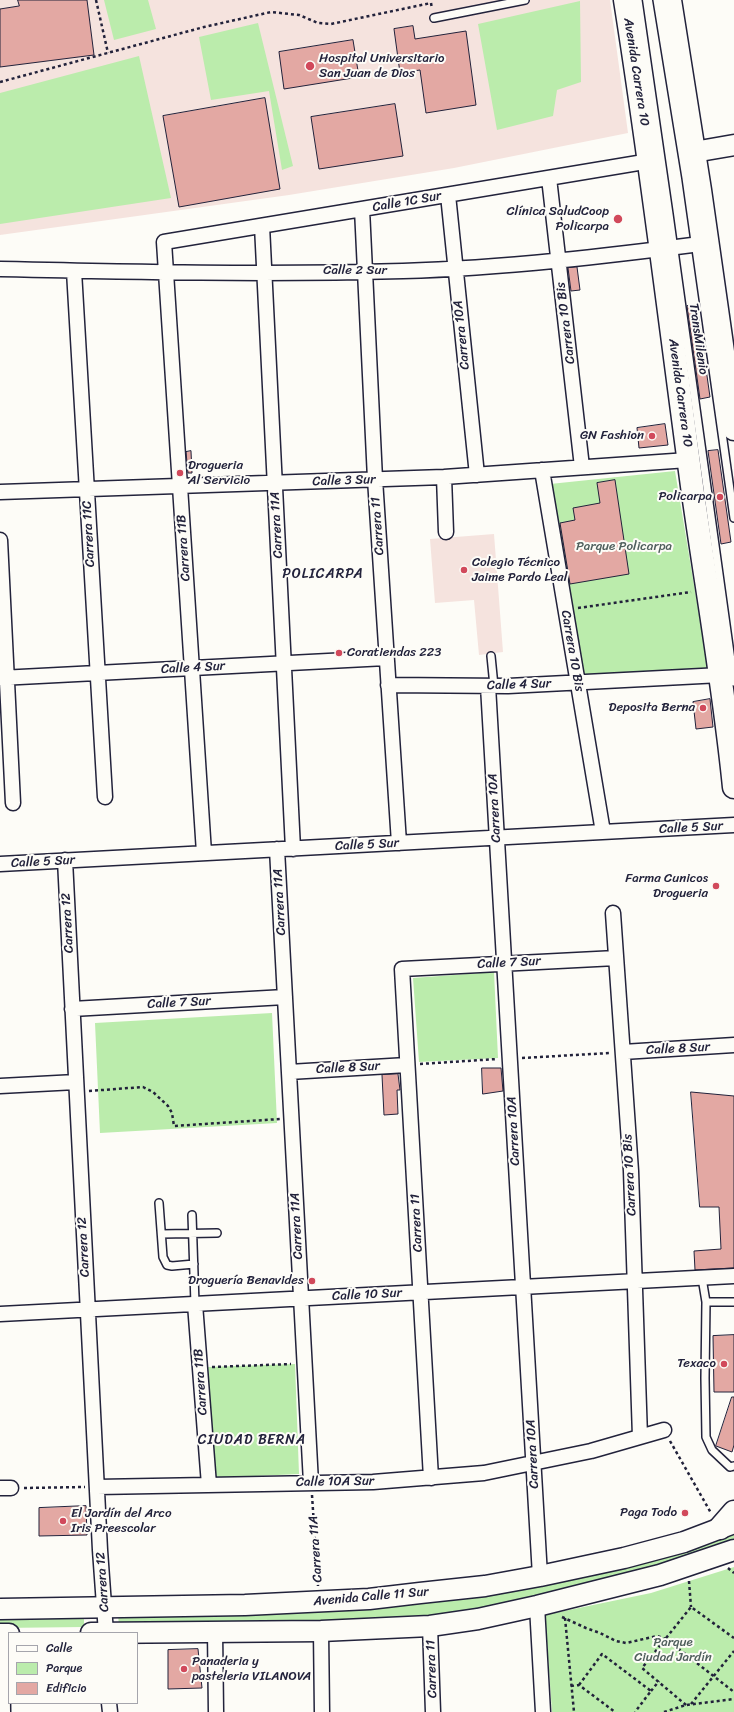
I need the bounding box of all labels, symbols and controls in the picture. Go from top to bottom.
street label: Avenida Carrera 10 [620,17,652,127]
place label: Hospital Universitario San Juan de Dios [319,51,444,82]
marker: Hospital Universitario San Juan de Dios [304,60,316,72]
street label: Calle 1C Sur [371,188,443,216]
place label: Clínica SaludCoop Policarpa [506,204,609,235]
marker: Clínica SaludCoop Policarpa [612,213,624,225]
street label: Calle 2 Sur [323,263,387,279]
street label: Carrera 10 Bis [553,281,579,365]
street label: Carrera 10A [451,300,473,370]
street label: TransMilenio [685,302,711,376]
street label: Avenida Carrera 10 [665,338,695,448]
place label: GN Fashion [580,428,644,444]
marker: GN Fashion [647,431,657,441]
place label: Drogueria Al Servicio [188,458,250,489]
marker: Drogueria Al Servicio [175,468,185,478]
street label: Calle 3 Sur [312,472,376,490]
place label: Policarpa [658,489,712,505]
street label: Carrera 11A [267,491,287,559]
marker: Policarpa [715,492,725,502]
street label: Carrera 11 [368,496,388,556]
street label: Carrera 11C [79,500,99,568]
street label: Carrera 11B [174,514,194,582]
park label: Parque Policarpa [576,539,672,555]
place label: Colegio Técnico Jaime Pardo Leal [472,555,567,586]
marker: Colegio Técnico Jaime Pardo Leal [459,565,469,575]
district label: POLICARPA [283,566,363,582]
street label: Carrera 10 Bis [557,609,587,693]
place label: Coratiendas 223 [347,645,441,661]
marker: Coratiendas 223 [334,648,344,658]
street label: Calle 4 Sur [161,659,225,677]
street label: Calle 4 Sur [487,676,551,694]
place label: Deposita Berna [609,700,695,716]
marker: Deposita Berna [698,703,708,713]
street label: Carrera 10A [485,773,505,843]
street label: Calle 5 Sur [659,819,723,837]
street label: Calle 5 Sur [335,836,399,854]
street label: Calle 5 Sur [11,853,75,871]
street label: Carrera 11A [270,868,290,936]
place label: Farma Cunicos Drogueria [625,871,708,902]
marker: Farma Cunicos Drogueria [711,881,721,891]
street label: Carrera 12 [59,892,77,954]
street label: Calle 7 Sur [477,954,541,972]
street label: Calle 7 Sur [147,994,211,1012]
street label: Calle 8 Sur [646,1040,710,1058]
street label: Calle 8 Sur [316,1059,380,1077]
street label: Carrera 10A [504,1096,524,1166]
street label: Carrera 10 Bis [620,1134,640,1216]
street label: Carrera 11A [287,1192,307,1260]
street label: Carrera 11 [408,1193,426,1253]
street label: Carrera 12 [75,1216,93,1278]
place label: Droguería Benavides [188,1273,304,1289]
marker: Droguería Benavides [307,1276,317,1286]
street label: Calle 10 Sur [332,1285,402,1305]
street label: Carrera 11B [191,1348,211,1416]
place label: Texaco [677,1356,716,1372]
marker: Texaco [719,1359,729,1369]
street label: Carrera 10A [523,1419,543,1489]
district label: CIUDAD BERNA [198,1432,306,1448]
street label: Calle 10A Sur [296,1474,374,1490]
place label: Paga Todo [620,1505,677,1521]
place label: El Jardín del Arco Iris Preescolar [71,1506,172,1537]
marker: Paga Todo [680,1508,690,1518]
street label: Carrera 11A [306,1515,326,1583]
marker: El Jardín del Arco Iris Preescolar [58,1516,68,1526]
street label: Carrera 12 [93,1551,113,1613]
street label: Avenida Calle 11 Sur [313,1584,429,1610]
legend [8,1632,138,1704]
park label: Parque Ciudad Jardín [634,1635,712,1666]
text: Calle [46,1637,73,1659]
street label: Carrera 11 [423,1640,441,1698]
place label: Panaderia y pasteleria VILANOVA [192,1654,311,1685]
text: Parque [46,1657,82,1679]
marker: Panaderia y pasteleria VILANOVA [179,1664,189,1674]
text: Edificio [46,1677,86,1699]

